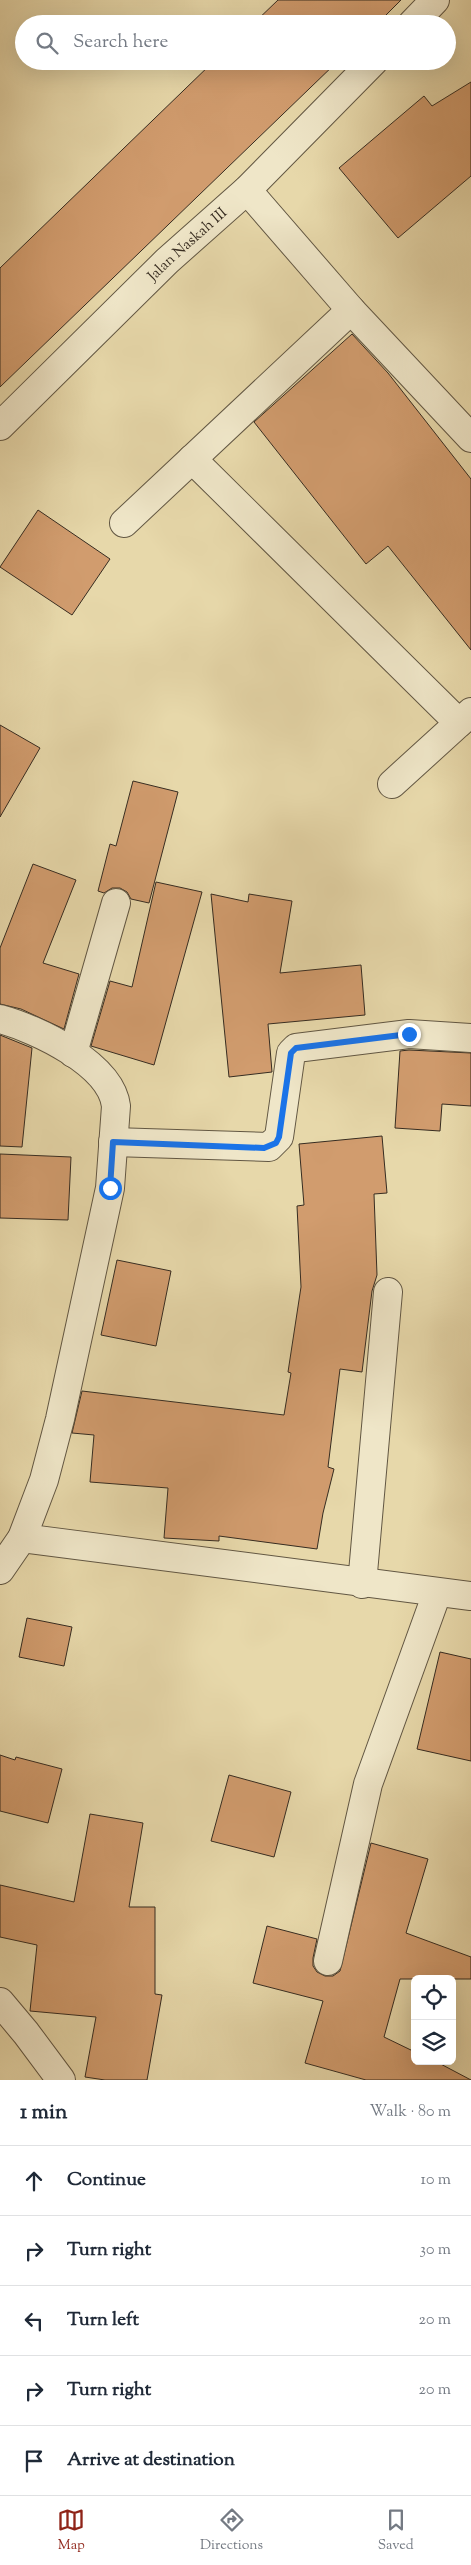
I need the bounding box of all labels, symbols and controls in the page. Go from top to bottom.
search box [15,15,456,70]
icon: search [33,29,61,57]
text: Search here [73,29,168,56]
street label: Jalan Naskah III [143,203,232,287]
route end [398,1023,421,1046]
route start [99,1177,122,1200]
map controls [411,1975,456,2065]
button: locate [411,1975,456,2020]
button: layers [411,2020,456,2065]
text: 1 min [20,2098,67,2128]
text: Walk · 80 m [369,2101,451,2124]
icon: ahead [20,2167,48,2195]
text: Continue [67,2167,146,2194]
text: 10 m [421,2169,451,2192]
icon: right [20,2237,48,2265]
text: Turn right [67,2237,151,2264]
text: 30 m [420,2239,451,2262]
icon: left [20,2307,48,2335]
text: Turn left [67,2307,139,2334]
text: 20 m [418,2309,451,2332]
icon: right [20,2377,48,2405]
text: Turn right [67,2377,151,2404]
text: 20 m [418,2379,451,2402]
icon: arrive [20,2447,48,2475]
text: Arrive at destination [67,2447,235,2474]
tab: Map [57,2506,85,2556]
tab: Directions [200,2506,263,2556]
tab: Saved [378,2506,414,2556]

